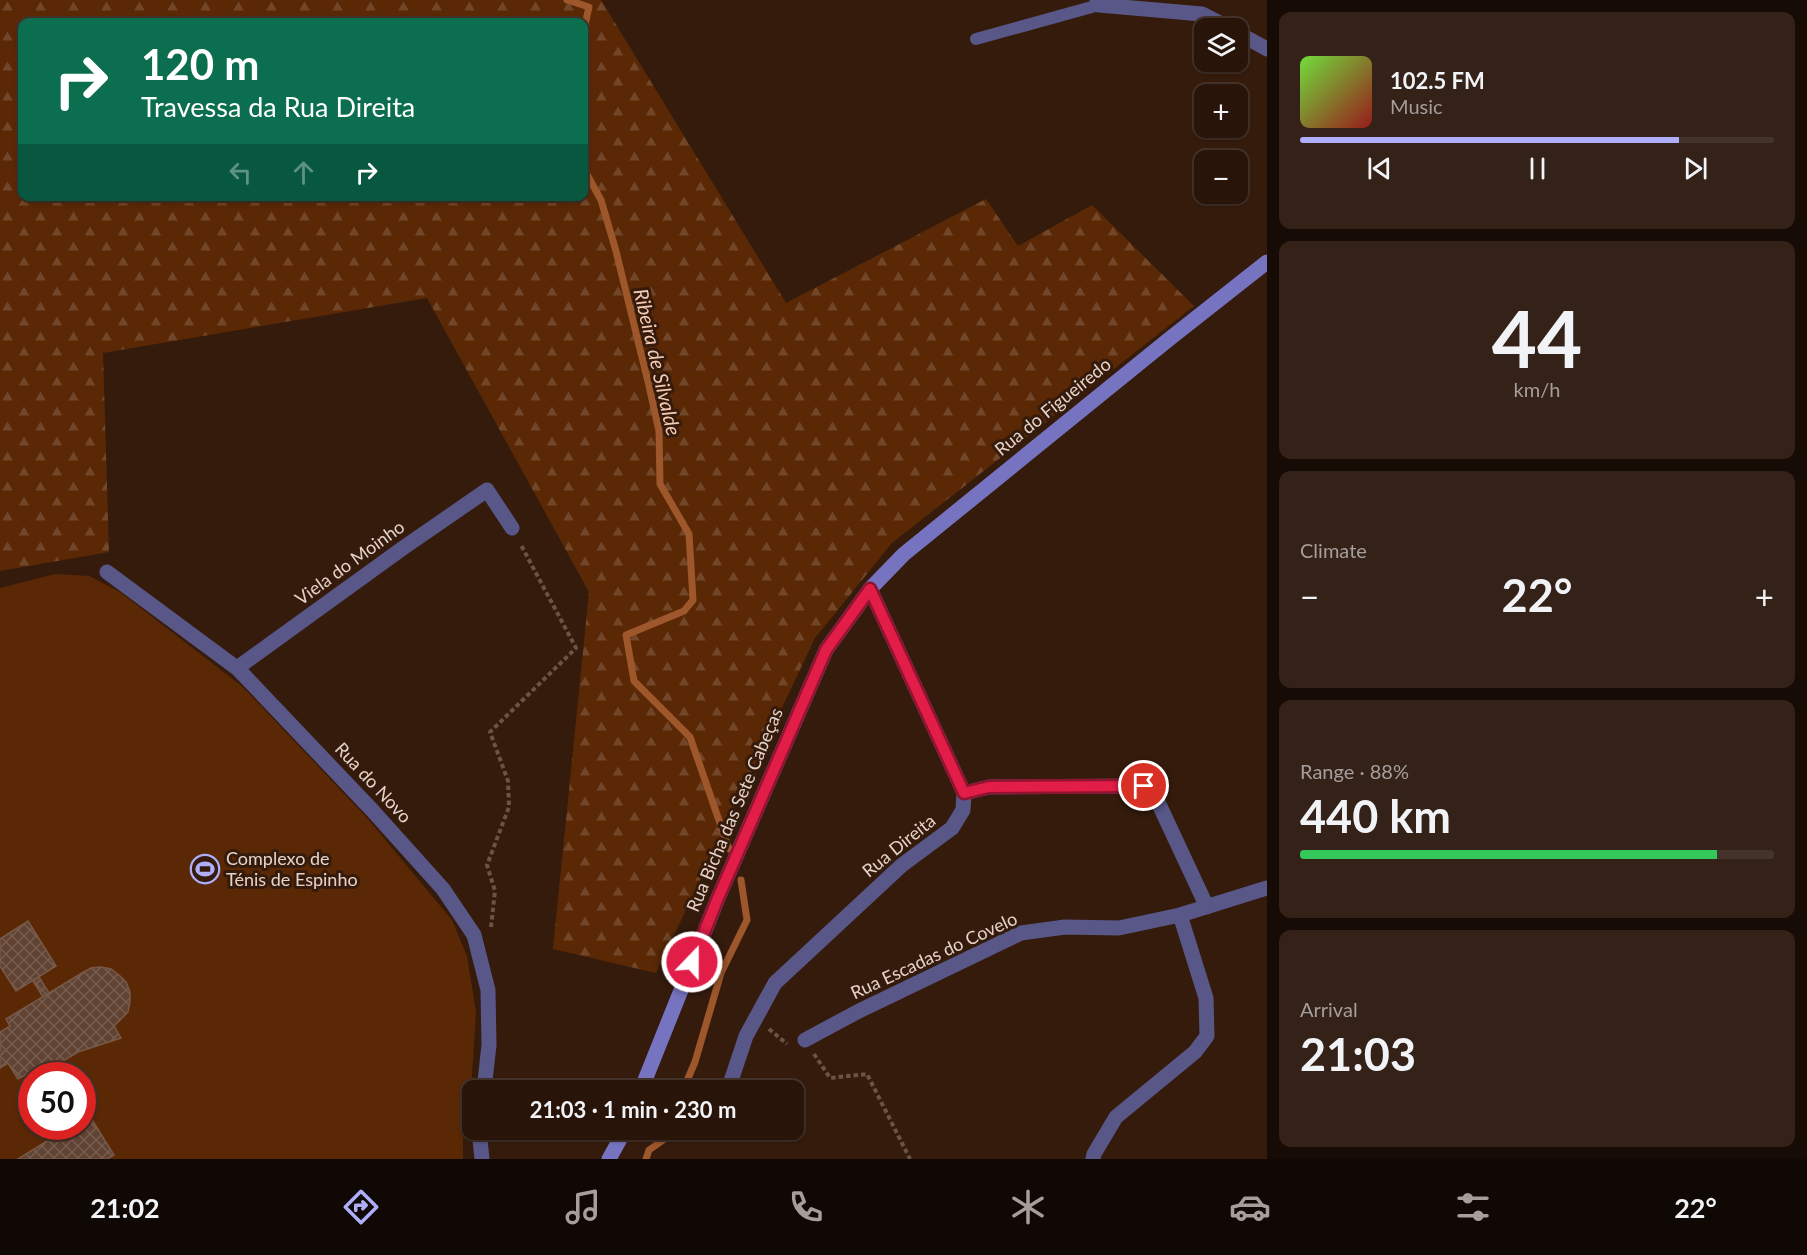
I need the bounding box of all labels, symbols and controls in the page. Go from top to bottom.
map controls [1194,18,1248,204]
button: layers [1194,18,1248,72]
text: 120 m [141,39,259,89]
icon: right [42,42,120,120]
text: 102.5 FM [1390,67,1485,94]
button: + [1194,84,1248,138]
text: Travessa da Rua Direita [141,90,415,123]
text: Music [1390,94,1443,118]
button: − [1194,150,1248,204]
icon: previous [1363,152,1396,185]
icon: pause [1521,152,1554,185]
icon: next [1679,152,1712,185]
icon: left [224,156,257,189]
icon: ahead [287,156,320,189]
icon: right [350,156,383,189]
water label: Ribeira de Silvalde [629,286,687,438]
text: 44 [1492,291,1582,385]
street label: Rua do Figueiredo [990,353,1115,460]
text: km/h [1514,377,1560,401]
street label: Viela do Moinho [290,515,408,609]
text: Climate [1300,538,1367,562]
text: 22° [1502,568,1572,622]
text: − [1300,576,1319,616]
text: + [1755,576,1774,616]
street label: Rua Bicha das Sete Cabeças [681,704,787,915]
street label: Rua do Novo [331,737,417,827]
text: Range · 88% [1300,759,1409,783]
pin [1118,760,1169,811]
icon: arrive [1127,769,1160,802]
text: 440 km [1300,789,1451,843]
street label: Rua Direita [857,809,939,881]
place label: Complexo de Ténis de Espinho [226,847,358,890]
sports icon: Complexo de Ténis de Espinho [189,853,221,885]
street label: Rua Escadas do Covelo [847,907,1020,1003]
position arrow [660,930,724,994]
text: Arrival [1300,997,1358,1021]
text: 21:03 [1300,1027,1416,1081]
speed limit sign: 50 [18,1062,96,1140]
text: 21:03 · 1 min · 230 m [530,1096,736,1123]
icon: directions [340,1186,382,1228]
icon: music [562,1186,604,1228]
icon: phone [785,1186,827,1228]
icon: climate [1007,1186,1049,1228]
icon: car [1229,1186,1271,1228]
icon: filters [1452,1186,1494,1228]
text: 21:02 [90,1191,160,1224]
text: 22° [1674,1191,1717,1224]

